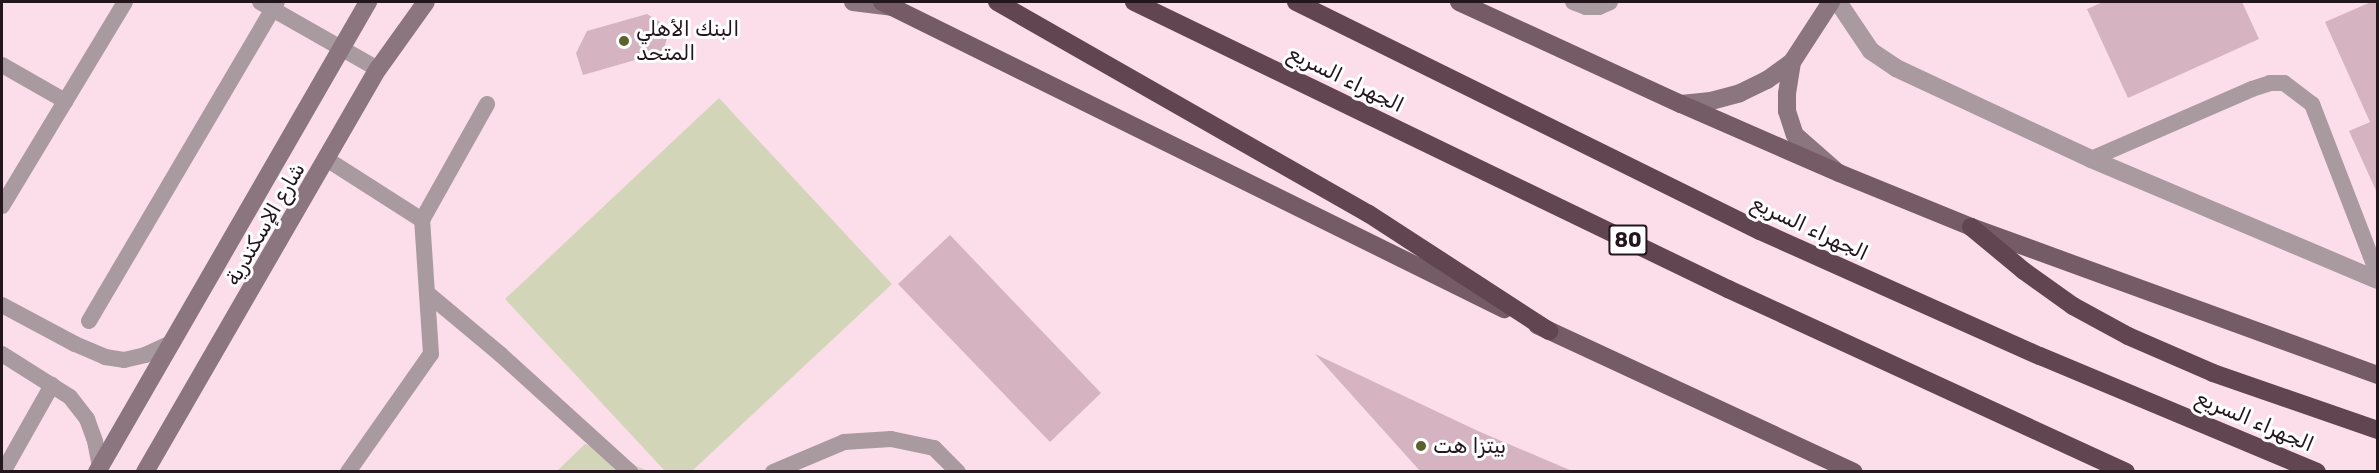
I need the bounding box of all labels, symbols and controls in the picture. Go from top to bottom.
place label: البنك الأهلي المتحد [636,16,739,66]
marker: البنك الأهلي المتحد [617,34,631,48]
street label: الجهراء السريع [1284,40,1408,118]
street label: شارع الإسكندرية [220,158,310,290]
street label: الجهراء السريع [1748,190,1872,266]
road number: 80 [1607,223,1649,257]
street label: الجهراء السريع [2192,385,2318,457]
place label: بيتزا هت [1433,433,1506,459]
marker: بيتزا هت [1414,439,1428,453]

